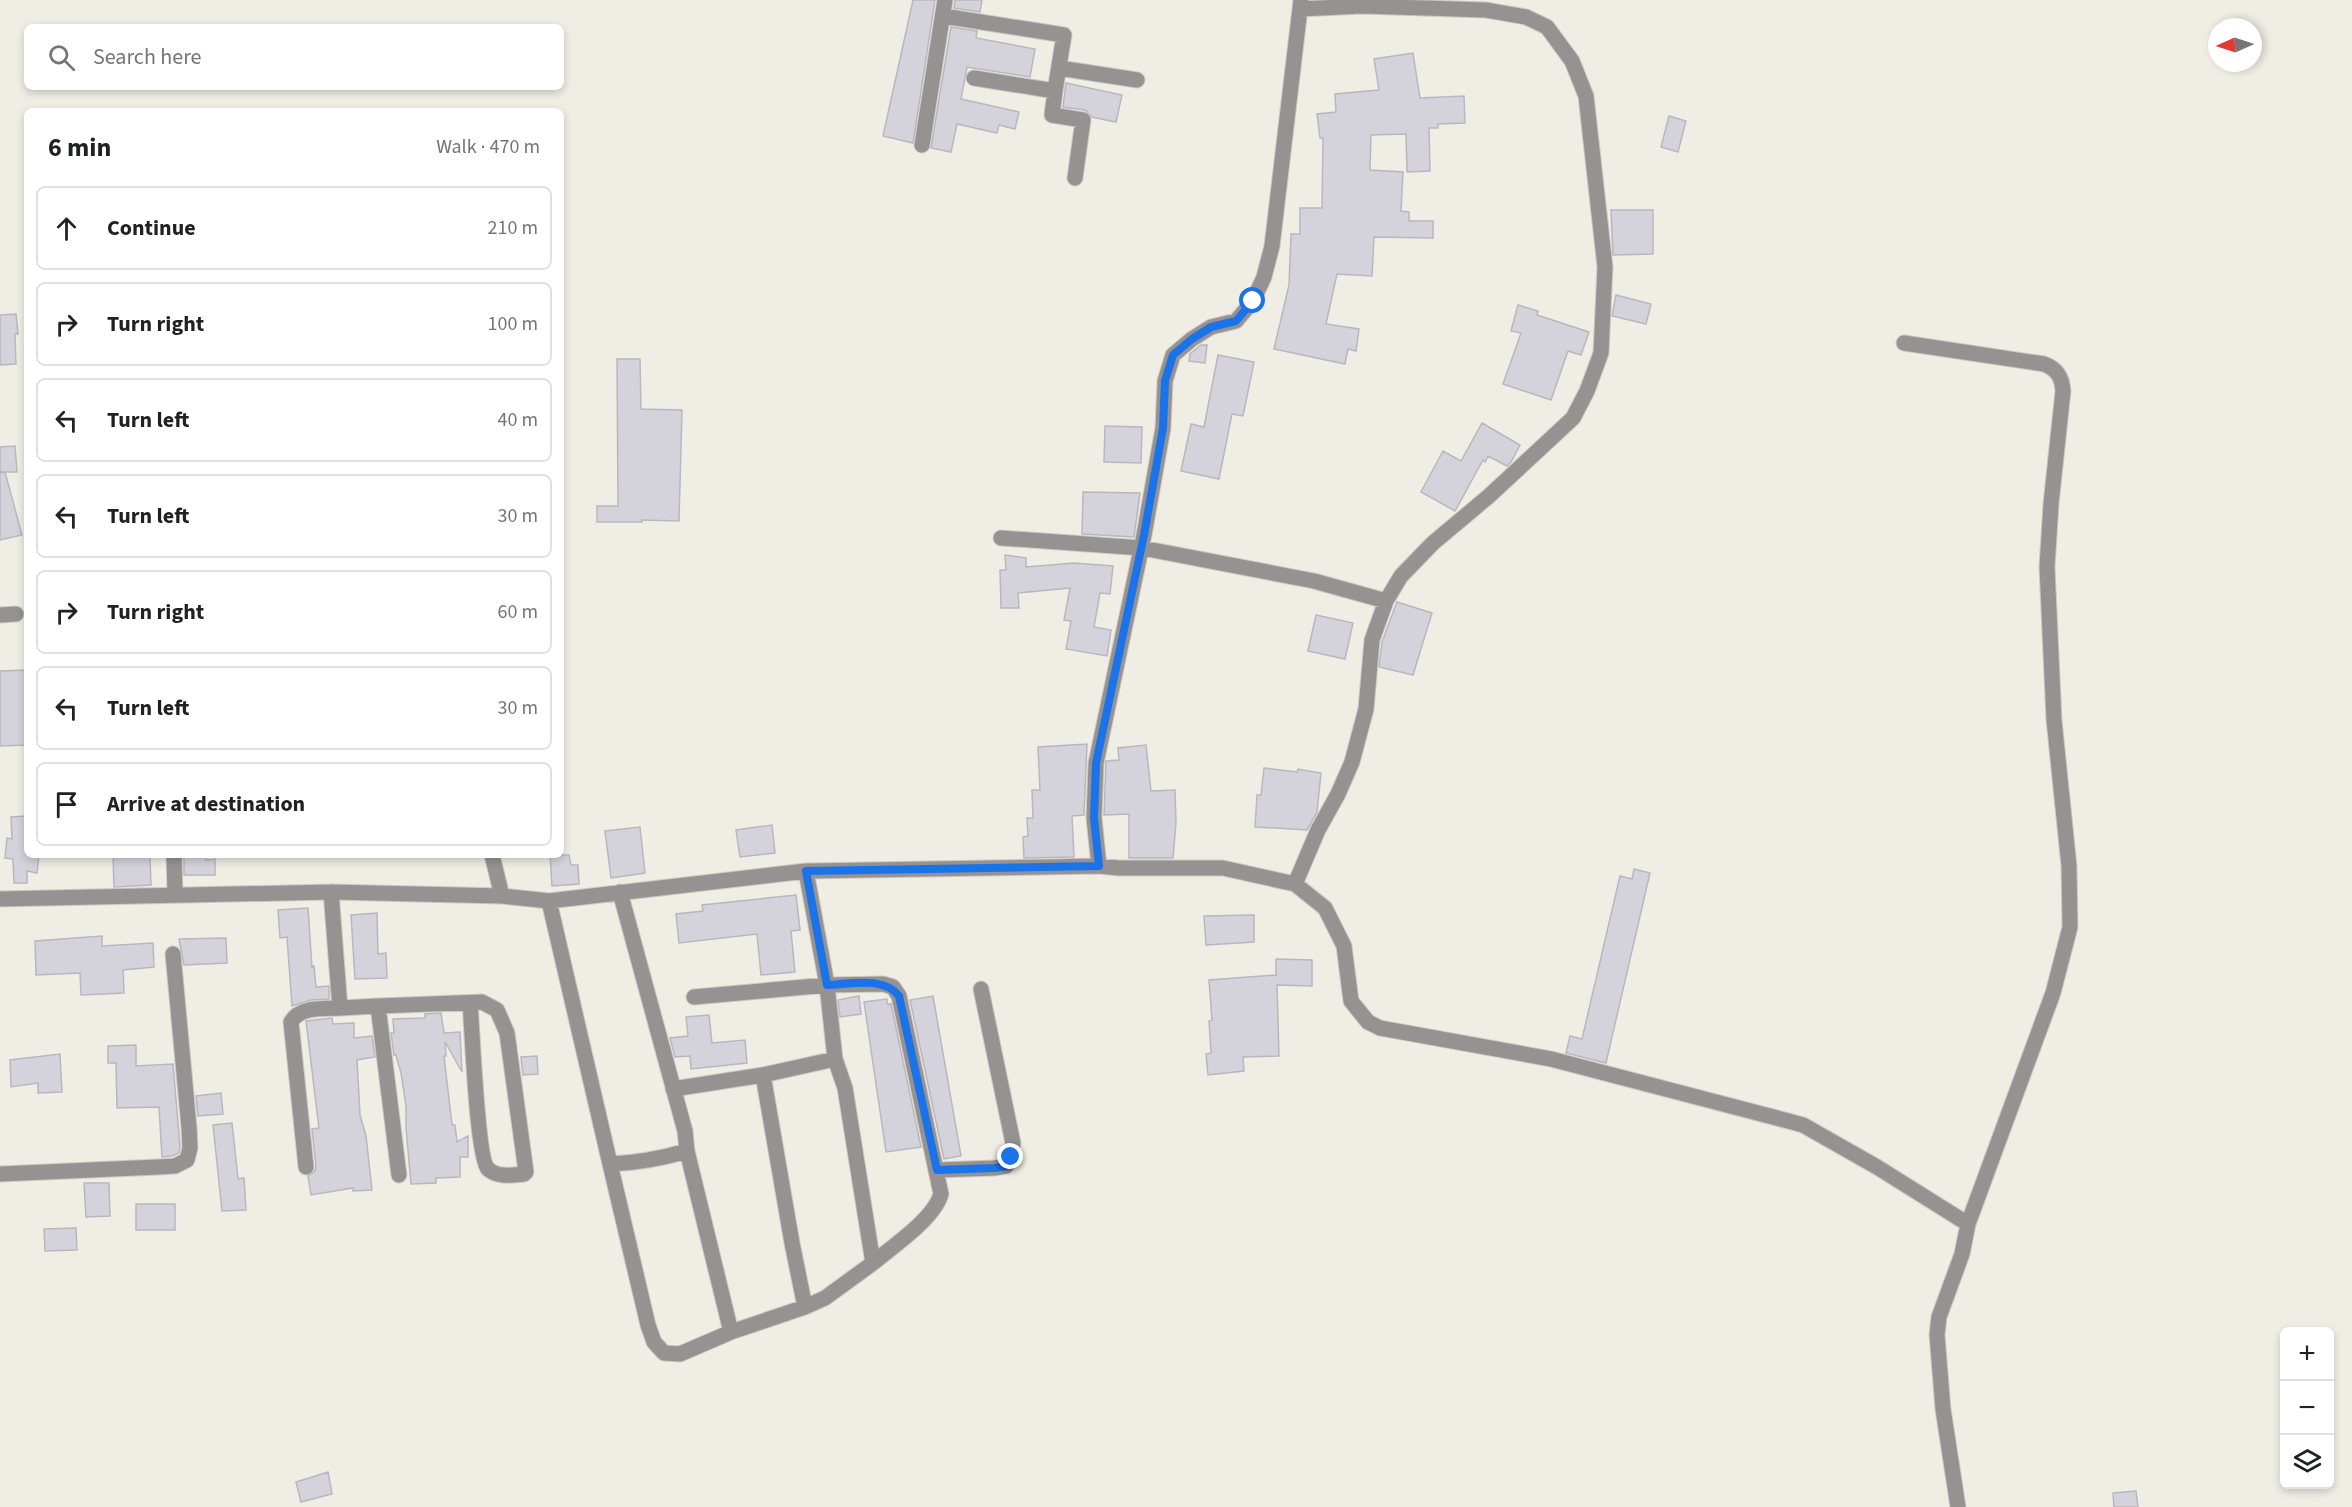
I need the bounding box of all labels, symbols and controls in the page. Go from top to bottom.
north arrow [2208,18,2262,72]
search box [24,24,564,90]
icon: search [45,41,78,74]
text: Search here [93,41,201,73]
text: 6 min [48,129,111,166]
text: Walk · 470 m [436,133,540,161]
icon: ahead [50,212,83,245]
text: Continue [107,212,196,244]
text: 210 m [488,214,538,242]
route start [1239,287,1265,313]
icon: right [50,308,83,341]
text: Turn right [107,308,204,340]
text: 100 m [488,310,538,338]
icon: left [50,404,83,437]
text: Turn left [107,404,189,436]
text: 40 m [498,406,538,434]
icon: left [50,500,83,533]
text: Turn left [107,500,189,532]
text: 30 m [498,502,538,530]
icon: right [50,596,83,629]
text: Turn right [107,596,204,628]
text: 60 m [498,598,538,626]
icon: left [50,692,83,725]
text: Turn left [107,692,189,724]
text: 30 m [498,694,538,722]
icon: arrive [50,788,83,821]
text: Arrive at destination [107,788,305,820]
route end [997,1143,1023,1169]
map controls [2280,1327,2334,1489]
button: + [2280,1327,2334,1381]
button: − [2280,1381,2334,1435]
button: layers [2280,1435,2334,1489]

